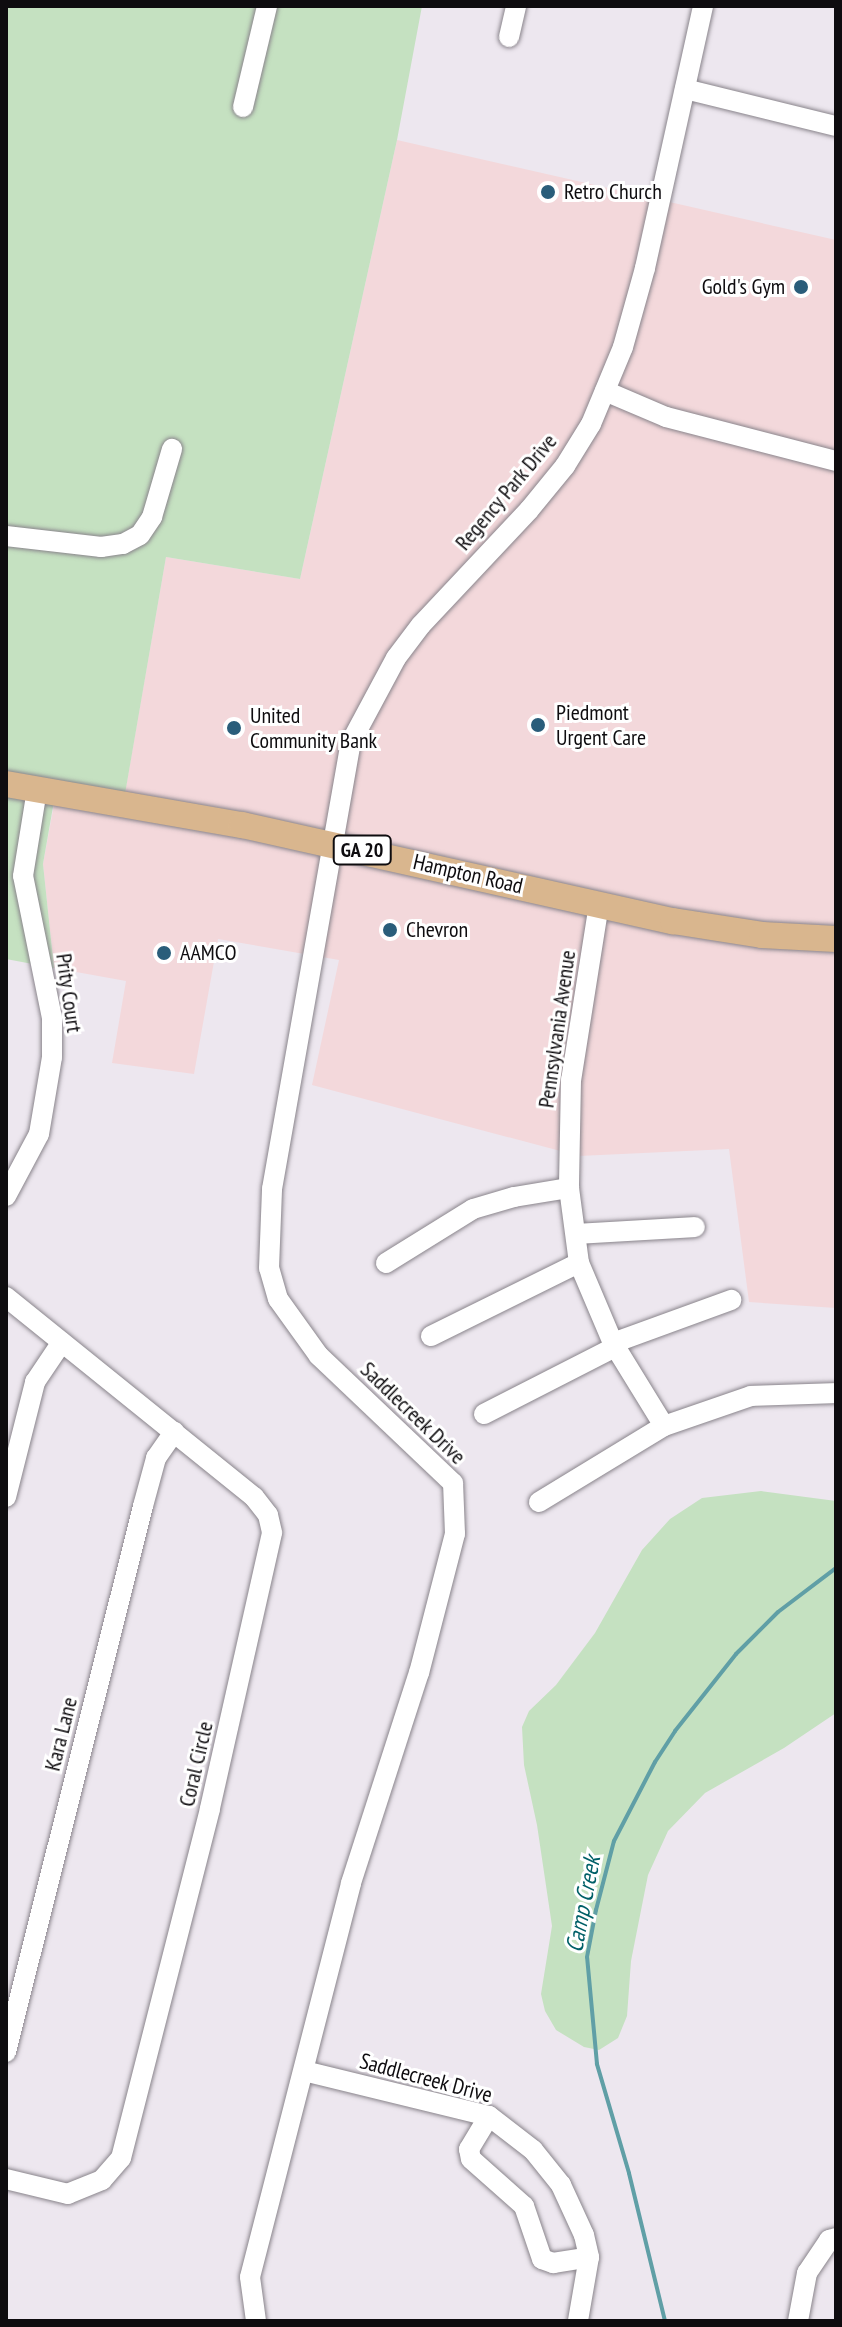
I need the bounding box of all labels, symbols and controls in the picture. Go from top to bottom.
place label: Retro Church [564,179,662,205]
marker: Retro Church [539,183,557,201]
place label: Gold's Gym [702,274,785,300]
marker: Gold's Gym [792,278,810,296]
street label: Regency Park Drive [449,428,563,556]
place label: Piedmont Urgent Care [556,699,646,750]
place label: United Community Bank [250,702,378,754]
marker: Piedmont Urgent Care [527,714,549,736]
marker: United Community Bank [225,719,243,737]
road number: GA 20 [332,834,392,866]
street label: Hampton Road [411,849,525,899]
place label: Chevron [406,917,468,943]
marker: Chevron [381,921,399,939]
place label: AAMCO [180,940,236,966]
marker: AAMCO [155,944,173,962]
street label: Pennsylvania Avenue [533,948,581,1110]
street label: Prity Court [50,952,88,1034]
street label: Saddlecreek Drive [355,1356,471,1470]
street label: Kara Lane [39,1694,83,1774]
street label: Coral Circle [173,1719,219,1809]
water label: Camp Creek [560,1853,606,1955]
street label: Saddlecreek Drive [357,2048,495,2108]

